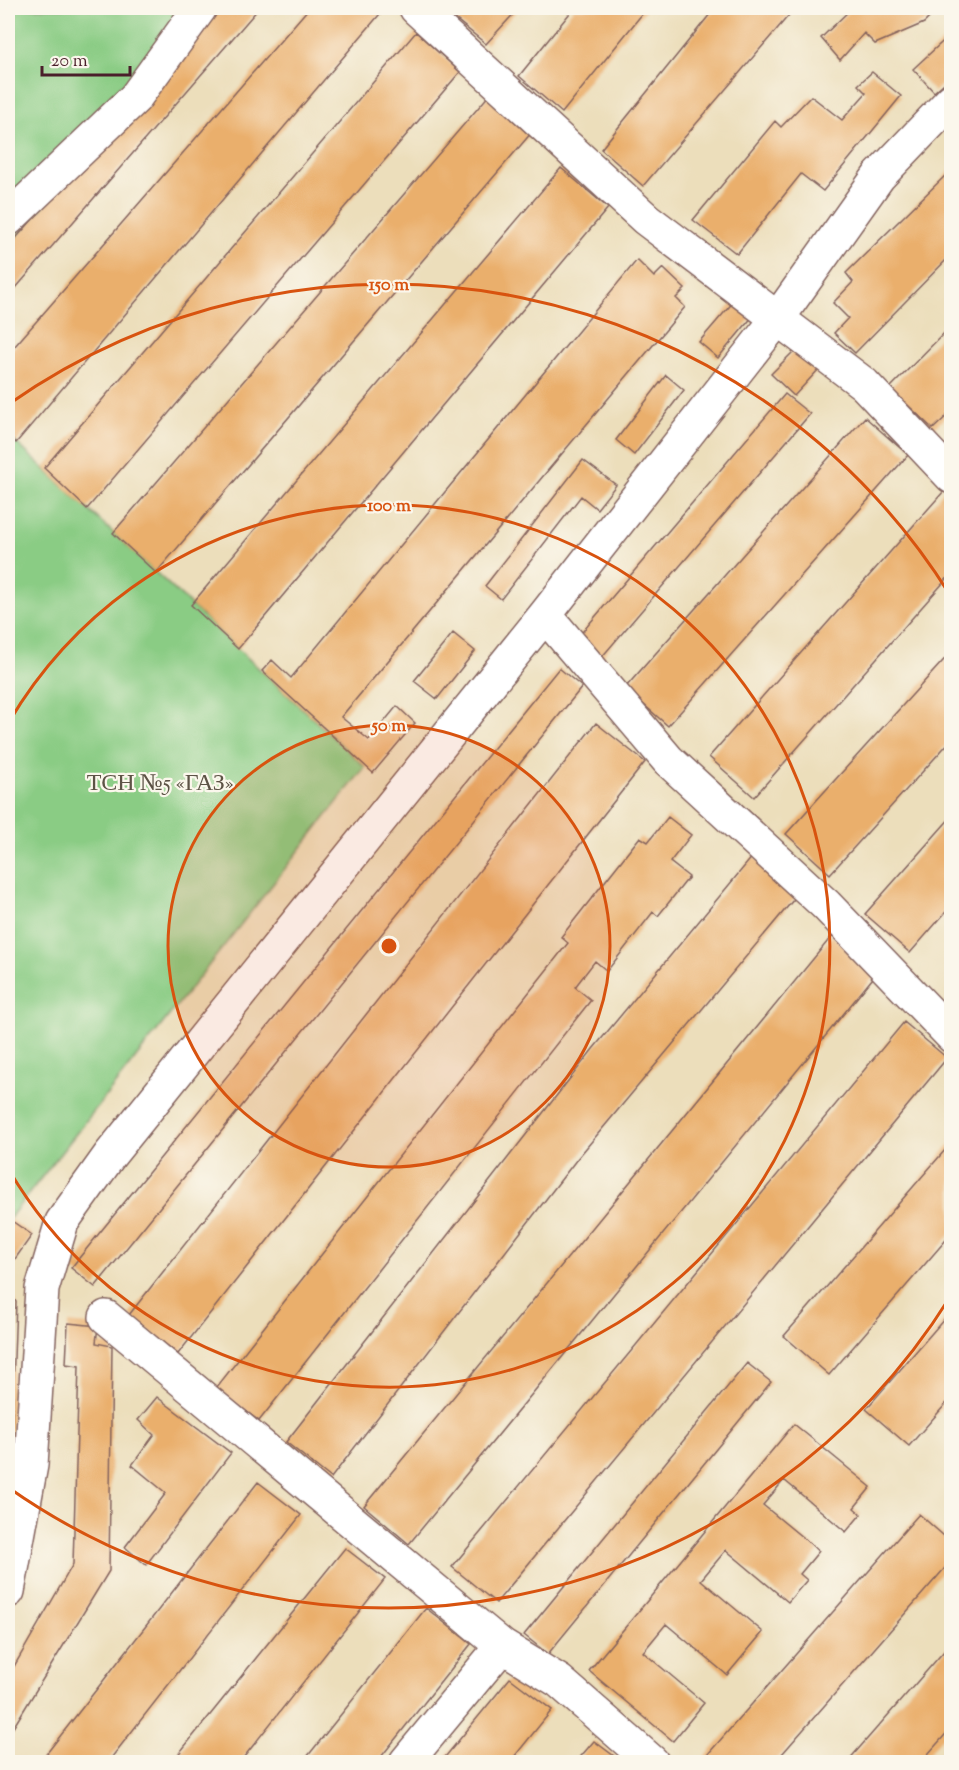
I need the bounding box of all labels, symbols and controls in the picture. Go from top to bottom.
scale bar [42,39,130,77]
text: 20 m [51,49,88,75]
text: 150 m [369,273,409,299]
text: 100 m [367,494,411,520]
text: 50 m [370,714,406,740]
park label: ТСН №5 «ГАЗ» [87,767,234,801]
centre of rings [379,936,399,956]

